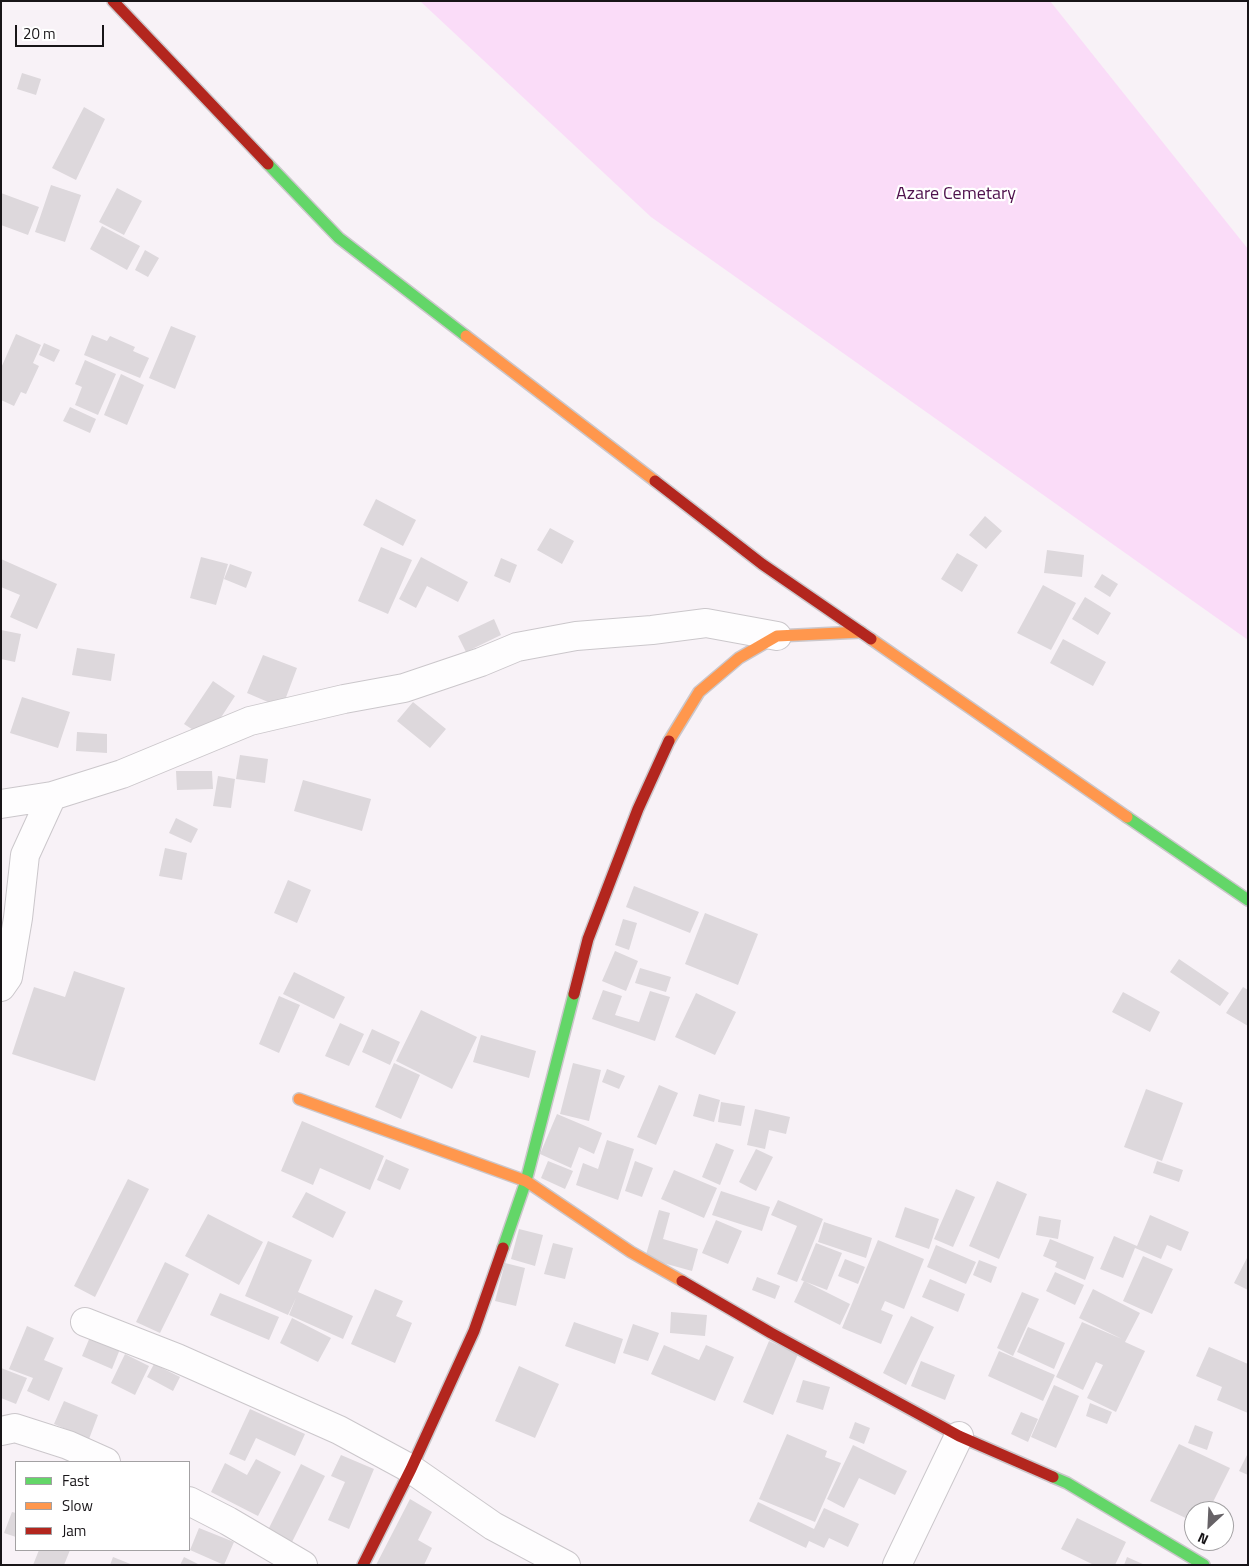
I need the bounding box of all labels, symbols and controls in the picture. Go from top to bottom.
scale bar [18,15,106,47]
text: 20 m [23,22,56,45]
park label: Azare Cemetary [896,184,1016,206]
legend [15,1461,190,1551]
text: Fast [62,1469,89,1492]
text: Slow [62,1494,93,1517]
north arrow [1184,1501,1234,1551]
text: Jam [62,1519,86,1542]
text: N [1194,1528,1212,1551]

